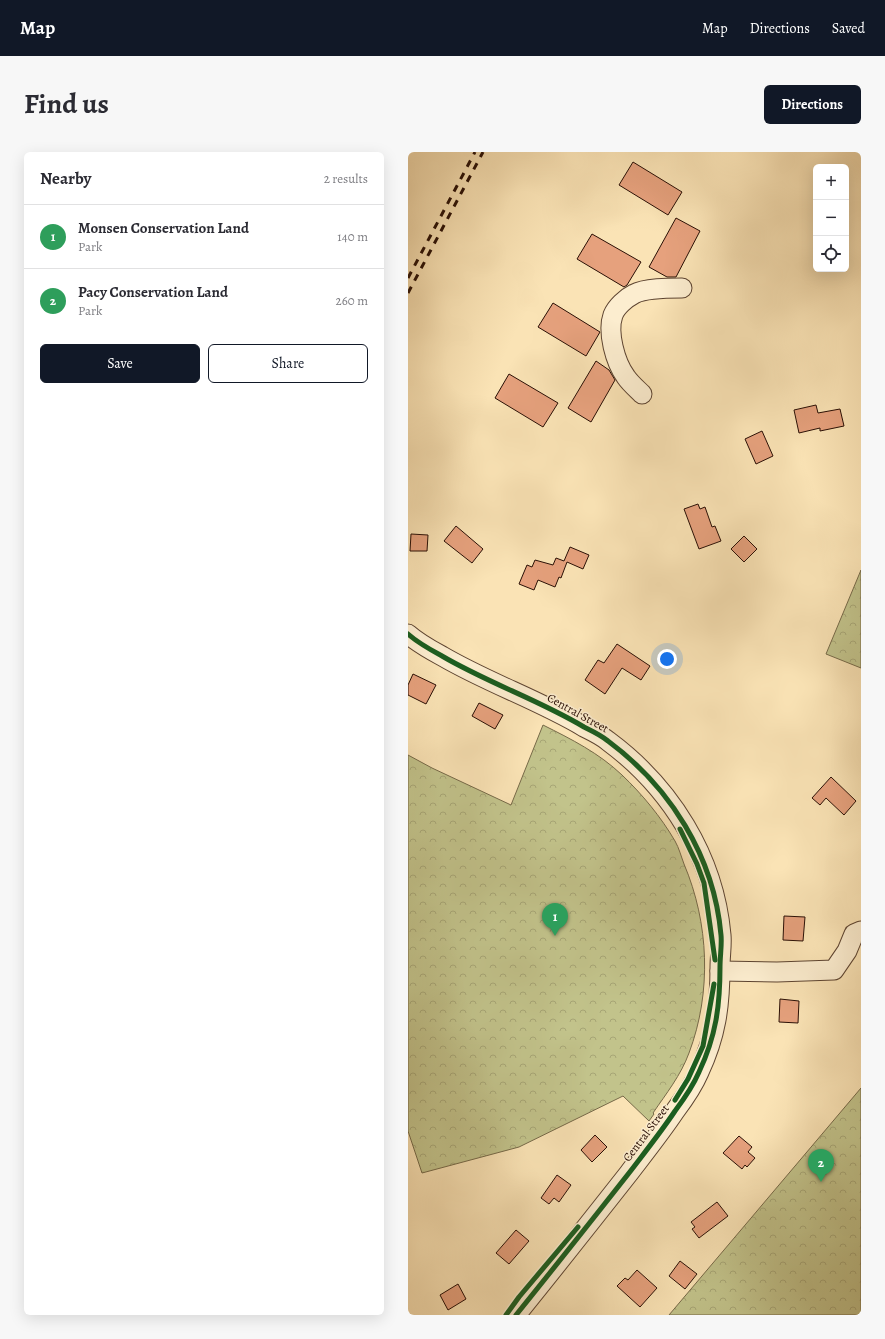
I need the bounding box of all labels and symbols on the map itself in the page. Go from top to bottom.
your location [657,649,677,669]
street label: Central Street [544,690,612,737]
pin: 1 [542,903,568,936]
street label: Central Street [619,1101,673,1165]
pin: 2 [808,1149,834,1182]

